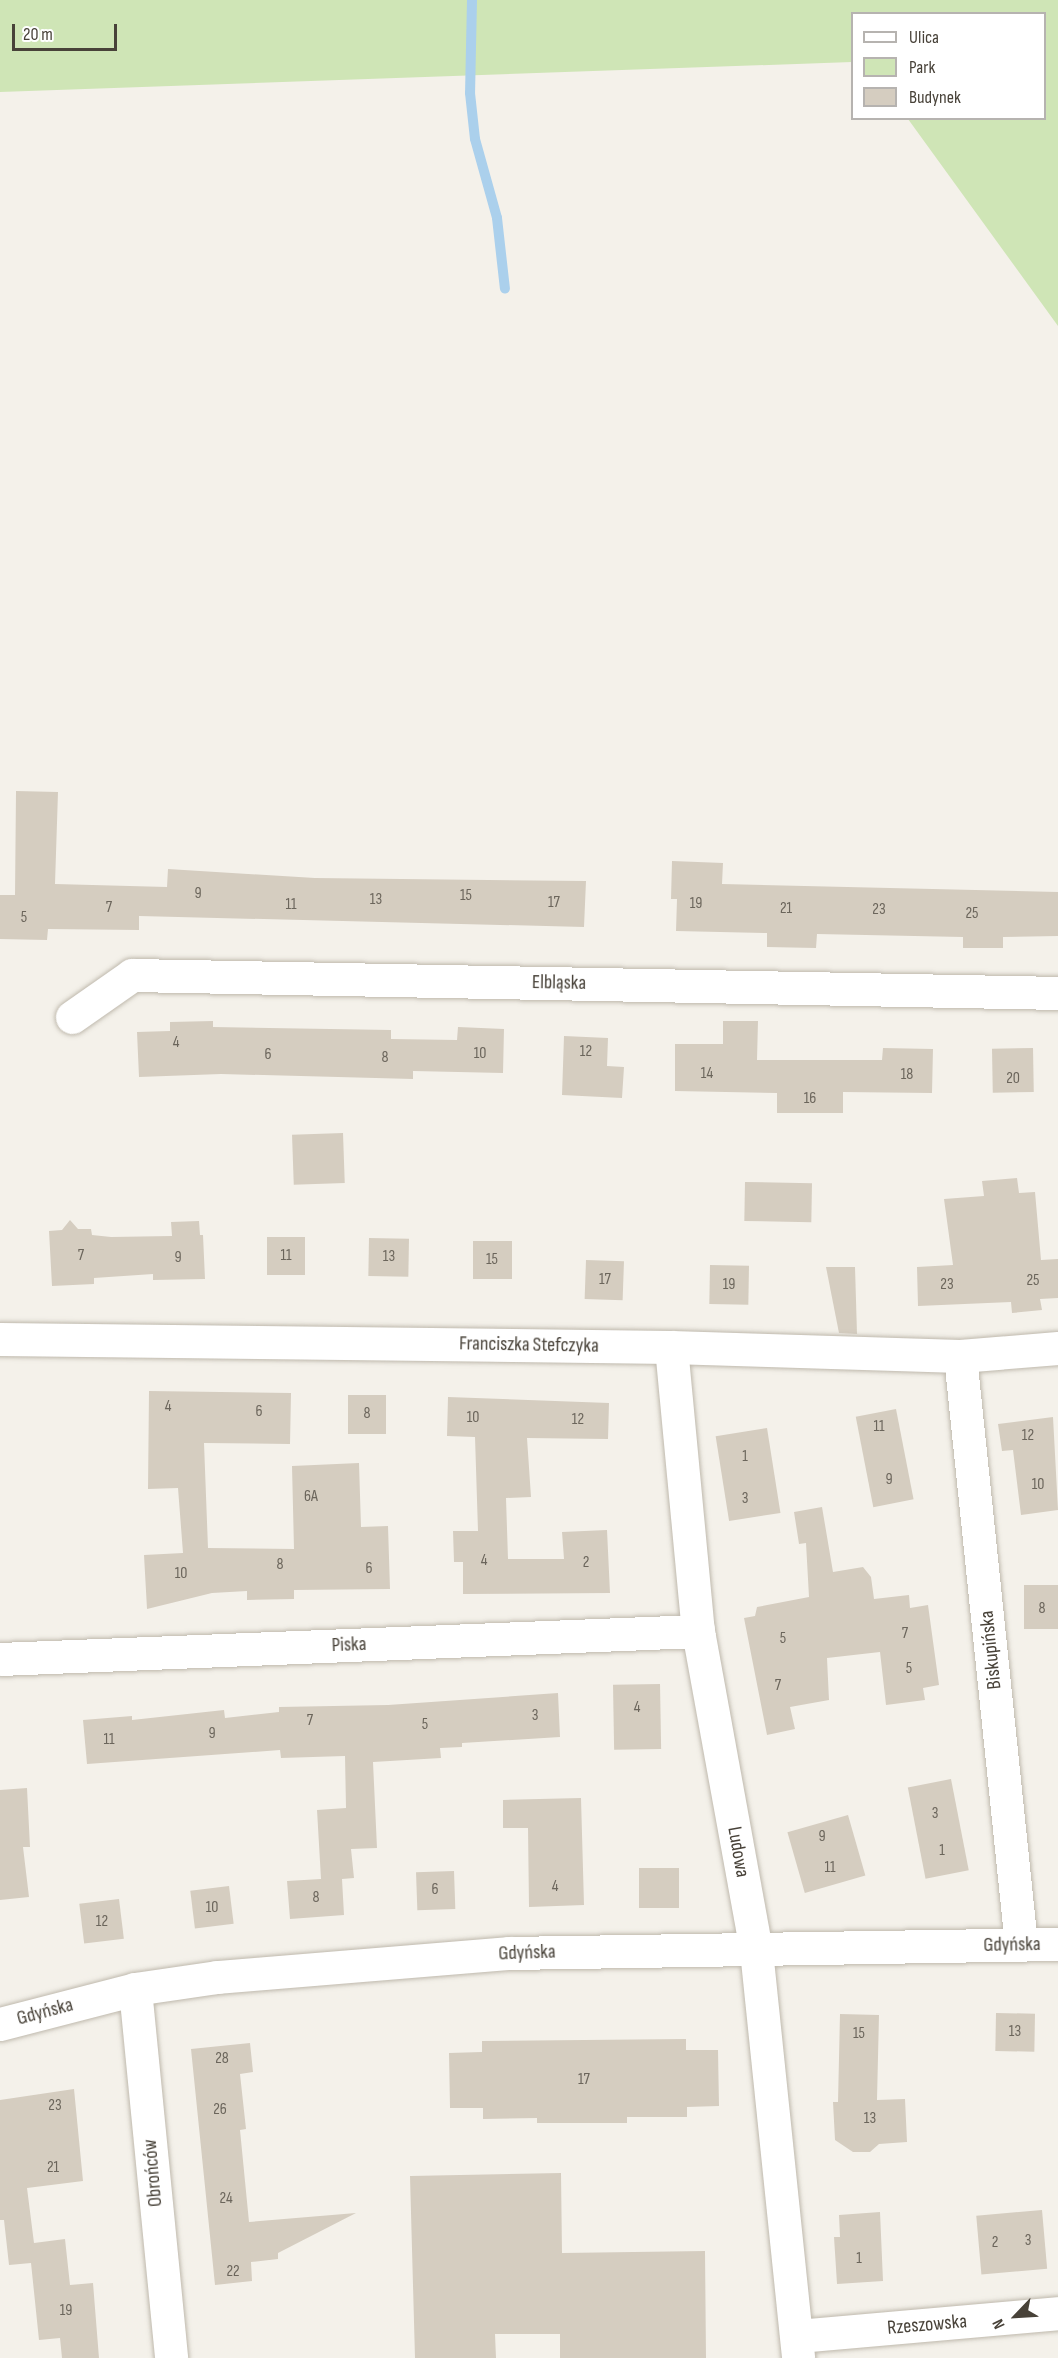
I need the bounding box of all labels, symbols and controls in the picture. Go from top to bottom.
scale bar [15,12,120,50]
legend [851,12,1046,120]
text: 20 m [23,24,53,45]
text: Ulica [909,27,939,48]
text: Park [909,57,935,78]
text: Budynek [909,87,961,108]
house number: 9 [194,884,202,904]
house number: 15 [460,886,472,906]
house number: 13 [370,890,382,910]
house number: 17 [548,893,560,913]
house number: 19 [690,894,702,914]
house number: 11 [285,895,297,915]
house number: 7 [106,898,112,918]
house number: 21 [780,899,792,919]
house number: 23 [872,900,886,920]
house number: 25 [965,904,979,924]
house number: 5 [21,908,27,928]
street label: Elbląska [532,971,586,995]
house number: 4 [173,1033,179,1053]
house number: 12 [580,1042,592,1062]
house number: 10 [474,1044,486,1064]
house number: 6 [264,1045,272,1065]
house number: 8 [381,1048,389,1068]
house number: 14 [701,1064,713,1084]
house number: 18 [901,1065,913,1085]
house number: 20 [1006,1069,1020,1089]
house number: 16 [804,1089,816,1109]
house number: 7 [78,1246,84,1266]
house number: 11 [280,1246,292,1266]
house number: 13 [383,1247,395,1267]
house number: 9 [174,1248,182,1268]
house number: 15 [486,1250,498,1270]
house number: 17 [599,1270,611,1290]
house number: 25 [1026,1271,1040,1291]
house number: 19 [723,1275,735,1295]
house number: 23 [940,1275,954,1295]
street label: Franciszka Stefczyka [459,1332,599,1358]
house number: 4 [165,1397,171,1417]
house number: 6 [255,1402,263,1422]
house number: 8 [363,1404,371,1424]
house number: 10 [467,1408,479,1428]
house number: 12 [572,1410,584,1430]
house number: 11 [873,1417,885,1437]
house number: 12 [1022,1426,1034,1446]
house number: 1 [742,1447,748,1467]
house number: 9 [885,1470,893,1490]
house number: 10 [1032,1475,1044,1495]
house number: 6A [304,1487,318,1507]
house number: 3 [742,1489,748,1509]
house number: 4 [481,1551,487,1571]
house number: 2 [583,1553,589,1573]
house number: 8 [276,1555,284,1575]
house number: 6 [365,1559,373,1579]
house number: 10 [175,1564,187,1584]
house number: 8 [1038,1599,1046,1619]
street label: Biskupińska [975,1610,1007,1690]
house number: 7 [902,1624,908,1644]
house number: 5 [780,1629,786,1649]
street label: Piska [331,1632,367,1658]
house number: 5 [906,1659,912,1679]
house number: 7 [775,1676,781,1696]
house number: 4 [634,1698,640,1718]
house number: 3 [532,1706,538,1726]
house number: 7 [307,1711,313,1731]
house number: 5 [422,1715,428,1735]
house number: 9 [208,1724,216,1744]
house number: 11 [103,1730,115,1750]
house number: 3 [932,1804,938,1824]
street label: Ludowa [722,1825,754,1879]
house number: 9 [818,1827,826,1847]
house number: 1 [939,1841,945,1861]
house number: 11 [824,1858,836,1878]
house number: 4 [552,1877,558,1897]
house number: 6 [431,1880,439,1900]
house number: 8 [312,1888,320,1908]
house number: 10 [206,1898,218,1918]
house number: 12 [96,1912,108,1932]
street label: Gdyńska [983,1933,1041,1957]
street label: Gdyńska [498,1940,556,1966]
street label: Gdyńska [14,1993,76,2031]
house number: 13 [1009,2022,1021,2042]
house number: 15 [853,2024,865,2044]
house number: 28 [215,2049,229,2069]
house number: 17 [578,2070,590,2090]
house number: 23 [48,2096,62,2116]
house number: 26 [213,2100,227,2120]
house number: 13 [864,2109,876,2129]
street label: Obrońców [138,2138,168,2208]
house number: 21 [47,2158,59,2178]
house number: 24 [219,2189,233,2209]
house number: 3 [1025,2231,1031,2251]
house number: 2 [992,2233,998,2253]
house number: 1 [856,2249,862,2269]
house number: 22 [226,2262,240,2282]
north arrow [986,2286,1046,2346]
house number: 19 [60,2301,72,2321]
street label: Rzeszowska [886,2310,968,2340]
text: N [989,2316,1010,2332]

